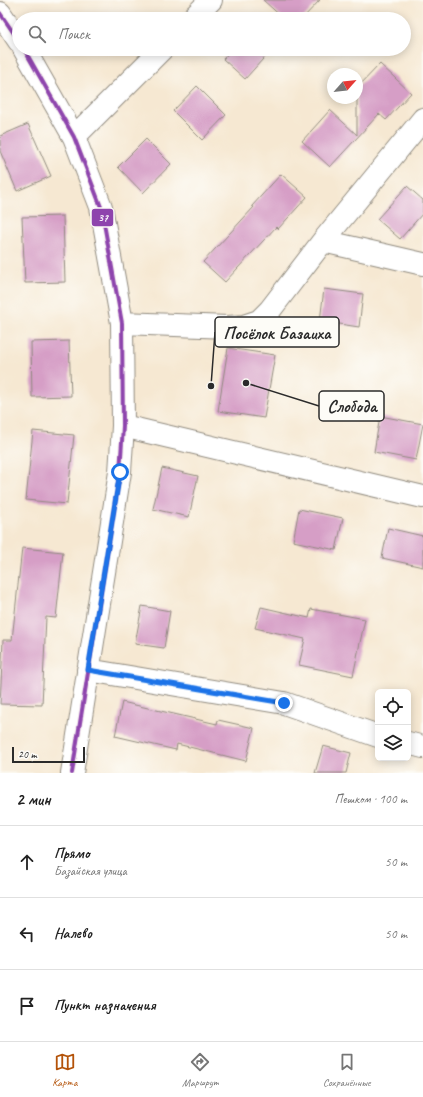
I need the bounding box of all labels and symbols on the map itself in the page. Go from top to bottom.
north arrow [327,68,363,104]
line badge: 37 [91,208,114,227]
text: 37 [98,210,109,224]
callout: Посёлок Базаиха [215,317,339,347]
text: Посёлок Базаиха [223,322,332,344]
callout: Слобода [319,391,384,421]
text: Слобода [327,395,379,417]
route start [111,463,129,481]
route end [275,694,293,712]
scale bar [12,745,85,764]

